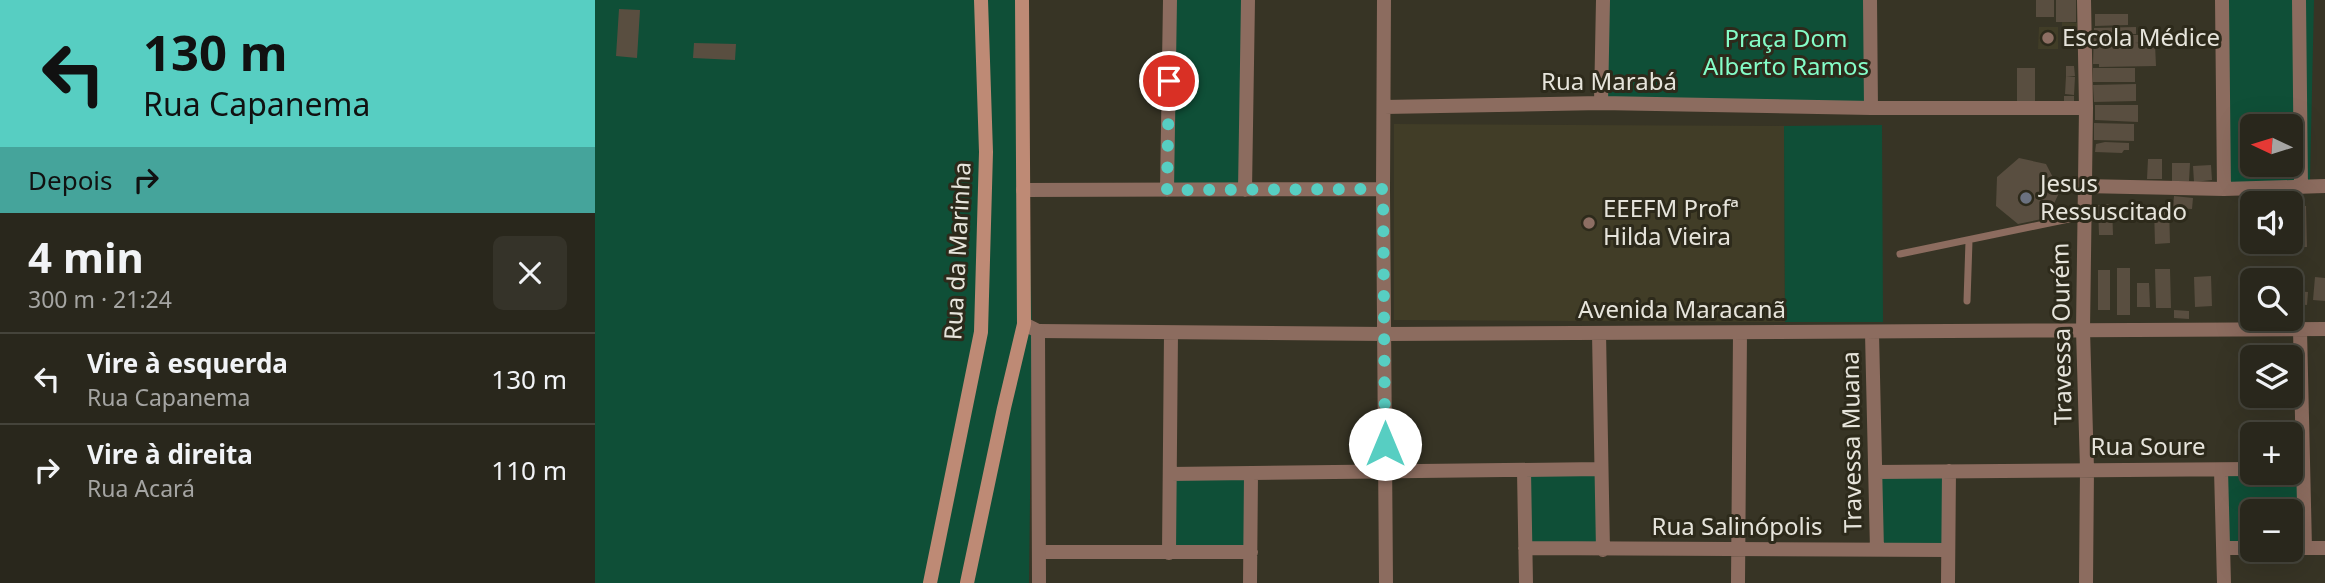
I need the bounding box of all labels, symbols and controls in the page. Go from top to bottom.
text: 130 m [143,19,288,85]
place label: Escola Médice [2062,20,2220,53]
park label: Praça Dom Alberto Ramos [1703,21,1869,82]
icon: left [28,28,119,119]
marker: Escola Médice [2040,30,2056,46]
pin [1139,51,1199,111]
icon: arrive [1150,62,1188,100]
street label: Rua Marabá [1541,64,1677,97]
text: Rua Capanema [143,82,370,125]
north arrow [2240,114,2303,177]
map controls [2240,114,2303,562]
icon: right [127,161,165,199]
street label: Rua da Marinha [935,161,978,341]
text: Depois [28,162,113,198]
place label: Jesus Ressuscitado [2038,166,2187,227]
marker: Jesus Ressuscitado [2018,190,2034,206]
place label: EEEFM Profª Hilda Vieira [1603,191,1739,252]
button: sound [2240,191,2303,254]
marker: EEEFM Profª Hilda Vieira [1581,215,1597,231]
text: 4 min [28,228,144,285]
button: close [493,236,567,310]
street label: Travessa Ourém [2042,243,2079,426]
button: search [2240,268,2303,331]
text: 300 m · 21:24 [28,283,172,315]
street label: Avenida Maracanã [1578,292,1786,325]
text: Vire à esquerda [87,345,288,381]
button: layers [2240,345,2303,408]
street label: Travessa Muana [1832,351,1869,533]
icon: left [28,360,66,398]
text: 130 m [491,361,567,397]
text: Rua Capanema [87,381,250,413]
position arrow [1348,407,1422,481]
button: + [2240,422,2303,485]
street label: Rua Soure [2091,429,2205,462]
text: Vire à direita [87,436,253,472]
icon: right [28,451,66,489]
text: 110 m [491,452,567,488]
text: Rua Acará [87,472,195,504]
button: − [2240,499,2303,562]
street label: Rua Salinópolis [1652,509,1823,542]

